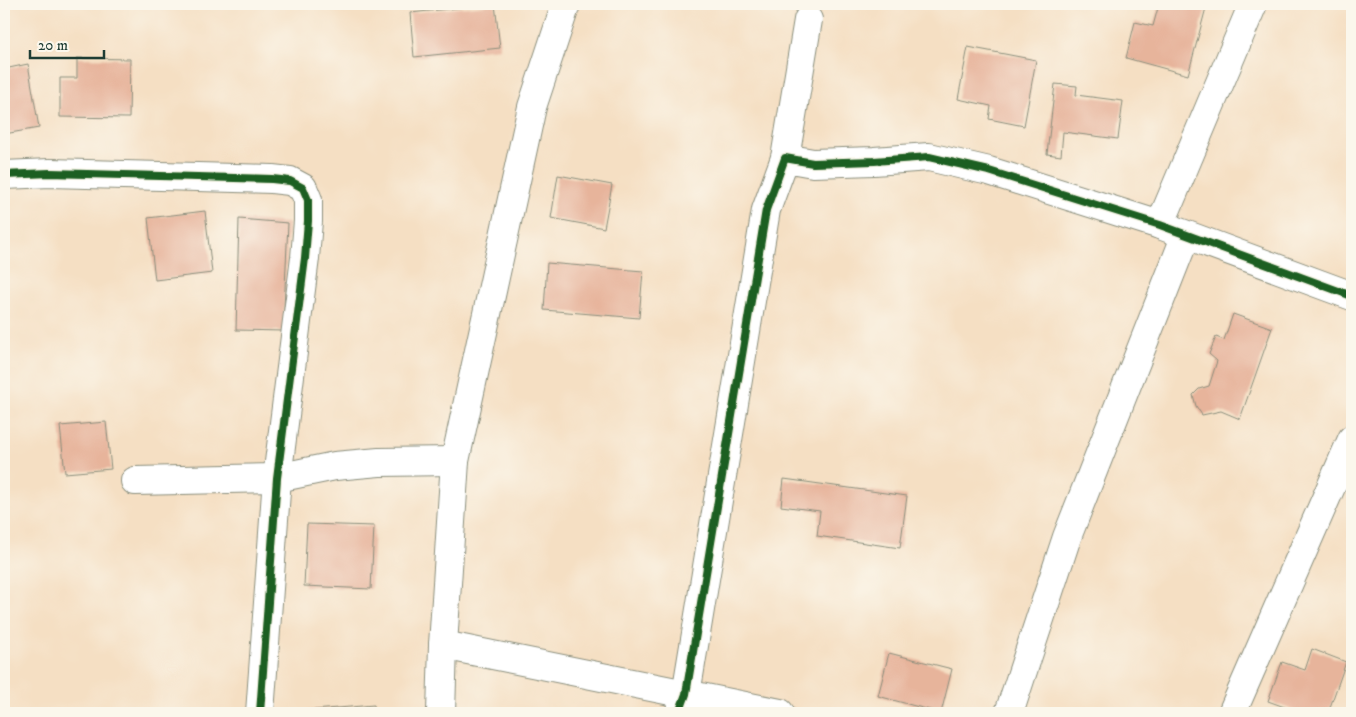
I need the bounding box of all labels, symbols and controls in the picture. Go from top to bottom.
scale bar [30,28,104,60]
text: 20 m [38,36,68,55]

